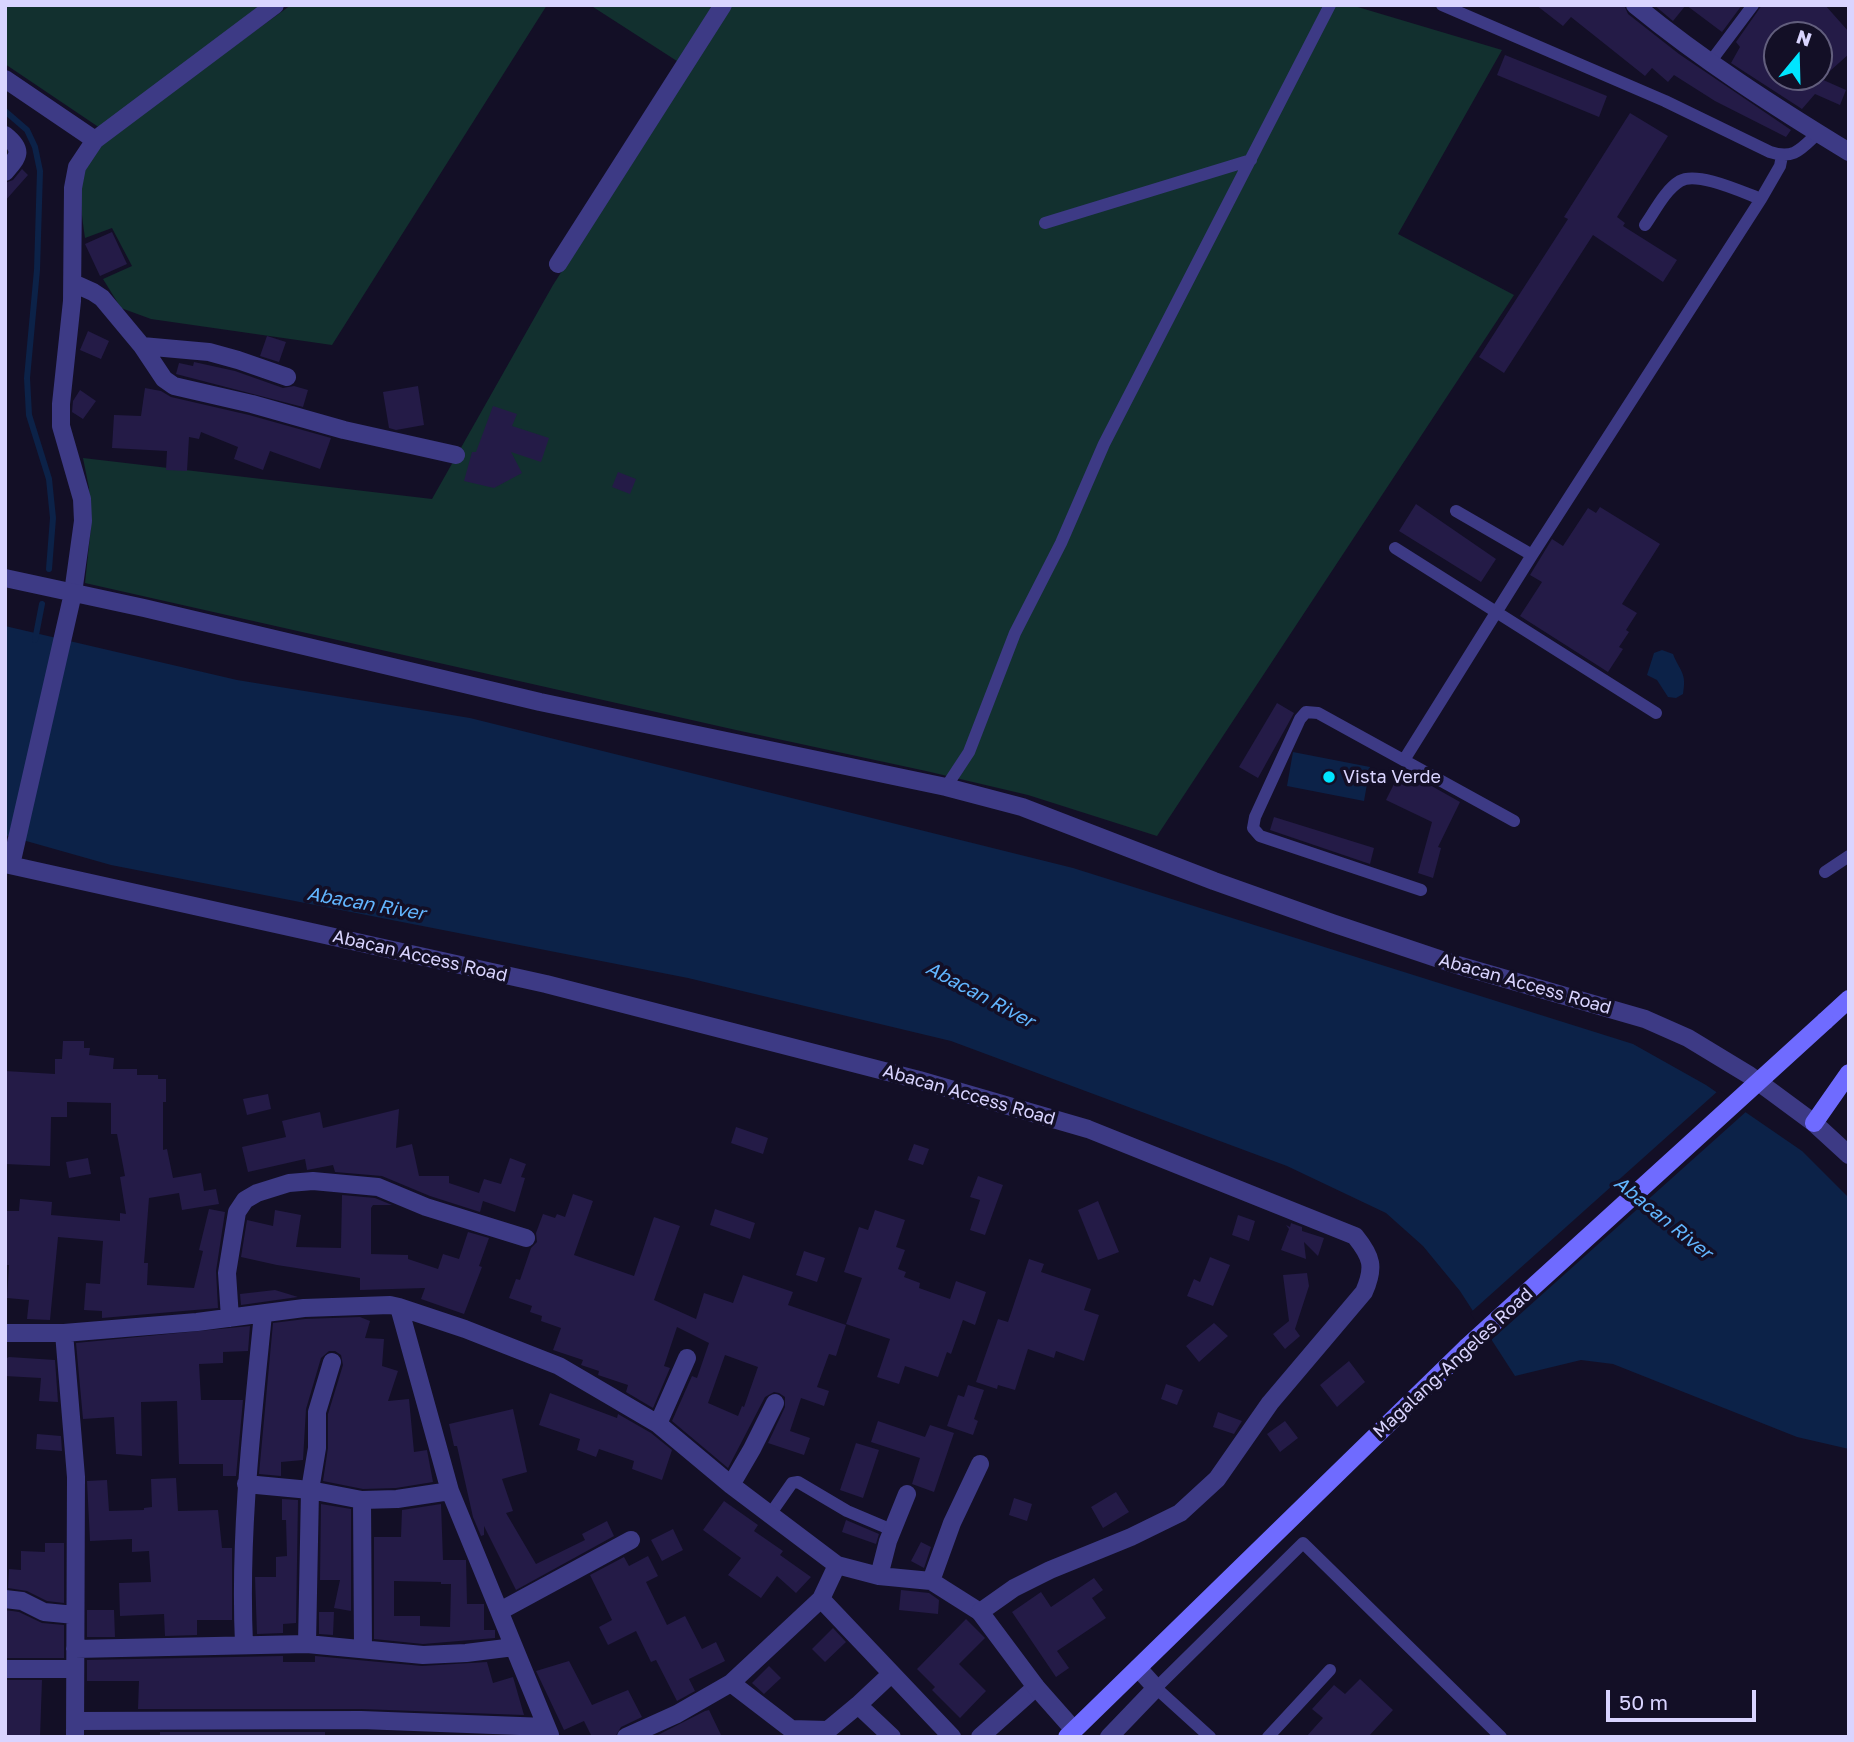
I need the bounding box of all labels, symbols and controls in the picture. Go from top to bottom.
north arrow [1763,21,1833,91]
text: N [1794,24,1815,51]
place label: Vista Verde [1343,766,1441,788]
marker: Vista Verde [1321,769,1337,785]
water label: Abacan River [305,882,427,926]
street label: Abacan Access Road [331,925,509,987]
street label: Abacan Access Road [1436,949,1614,1019]
water label: Abacan River [922,957,1038,1033]
street label: Abacan Access Road [880,1060,1058,1130]
water label: Abacan River [1609,1172,1717,1264]
street label: Magalang-Angeles Road [1369,1283,1537,1443]
scale bar [1609,1676,1759,1720]
text: 50 m [1619,1689,1668,1715]

